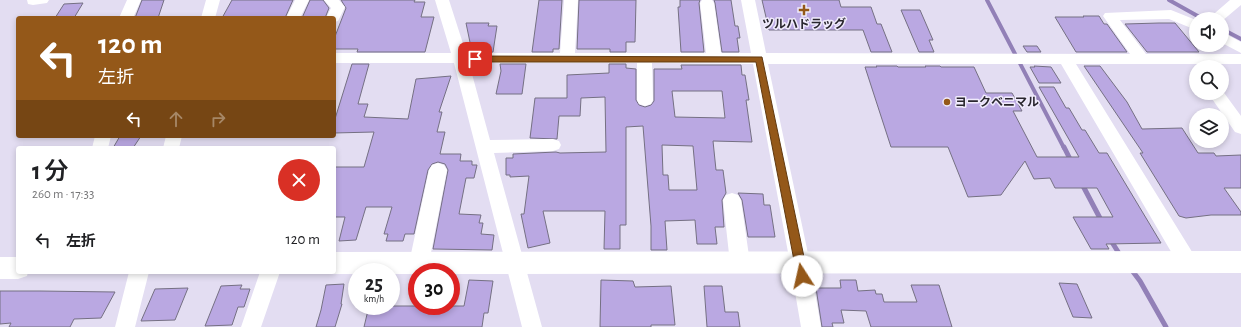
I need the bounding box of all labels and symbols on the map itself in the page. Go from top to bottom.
marker: ツルハドラッグ [799,5,809,15]
place label: ツルハドラッグ [762,17,846,30]
pin [458,42,492,76]
place label: ヨークベニマル [955,96,1039,108]
marker: ヨークベニマル [942,97,952,107]
position arrow [781,255,823,297]
speed limit sign: 30 [408,263,460,315]

